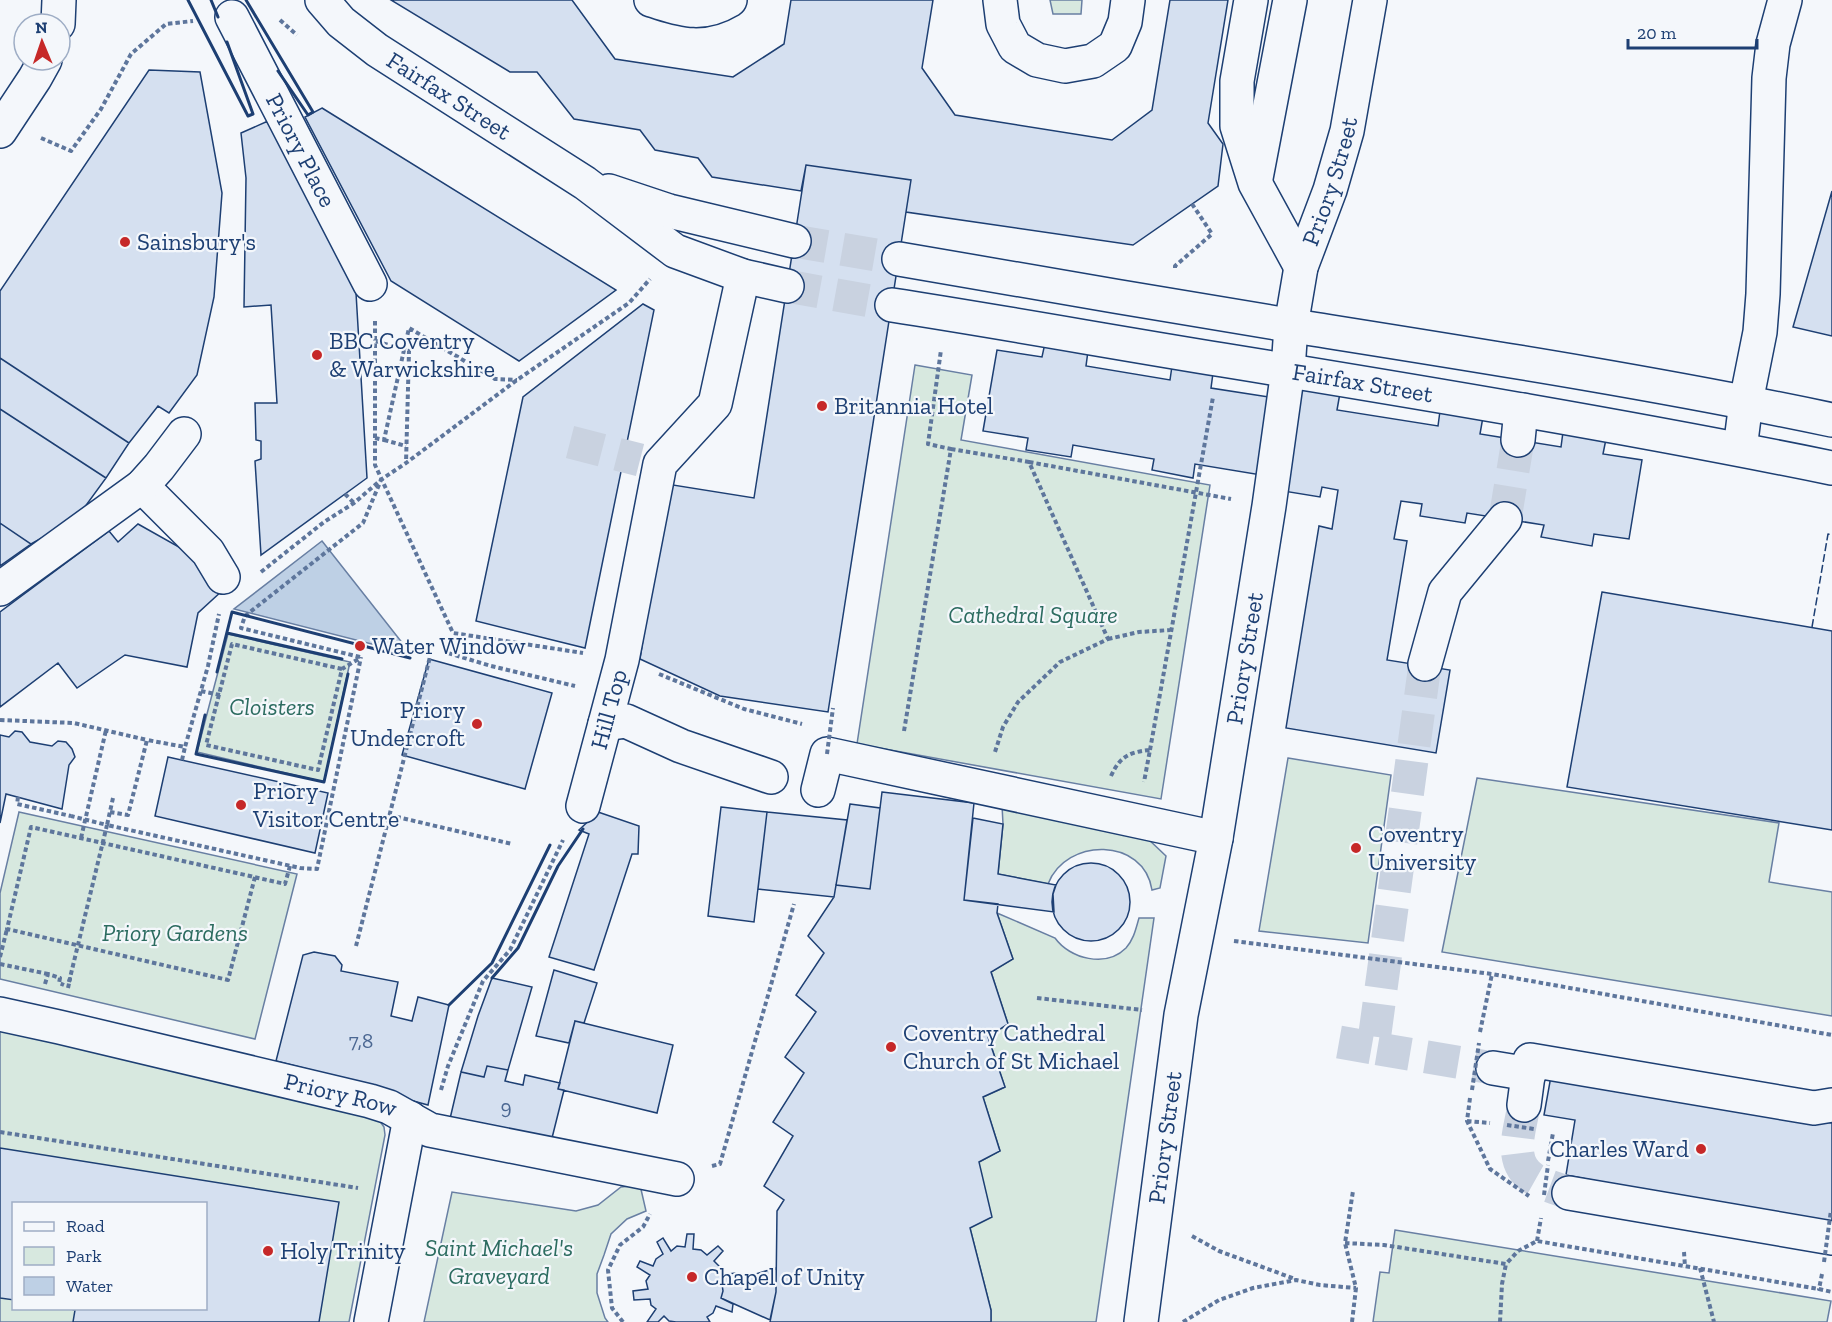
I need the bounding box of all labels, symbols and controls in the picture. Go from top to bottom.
north arrow [12,12,72,72]
scale bar [1628,12,1757,50]
text: N [35,18,48,37]
text: 20 m [1637,22,1677,44]
street label: Fairfax Street [382,45,517,146]
street label: Priory Place [260,88,343,212]
street label: Priory Street [1295,115,1363,250]
place label: Sainsbury's [137,227,256,256]
marker: Sainsbury's [118,235,132,249]
place label: BBC Coventry & Warwickshire [329,326,495,383]
marker: BBC Coventry & Warwickshire [310,348,324,362]
street label: Fairfax Street [1290,357,1435,408]
place label: Britannia Hotel [834,391,994,420]
marker: Britannia Hotel [815,399,829,413]
street label: Priory Street [1219,590,1269,726]
park label: Cathedral Square [948,600,1118,629]
place label: Water Window [372,631,526,660]
marker: Water Window [353,639,367,653]
street label: Hill Top [584,666,633,752]
park label: Cloisters [229,692,315,721]
place label: Priory Undercroft [350,695,466,752]
marker: Priory Undercroft [470,717,484,731]
place label: Priory Visitor Centre [252,776,399,833]
marker: Priory Visitor Centre [234,798,248,812]
place label: Coventry University [1368,819,1477,876]
marker: Coventry University [1349,841,1363,855]
park label: Priory Gardens [102,918,248,947]
place label: Coventry Cathedral Church of St Michael [903,1018,1119,1075]
house number: 7,8 [349,1028,373,1053]
marker: Coventry Cathedral Church of St Michael [884,1040,898,1054]
street label: Priory Row [281,1066,401,1123]
street label: Priory Street [1142,1069,1188,1206]
house number: 9 [500,1094,512,1119]
place label: Charles Ward [1550,1134,1689,1163]
marker: Charles Ward [1694,1142,1708,1156]
legend [12,1202,207,1310]
text: Road [66,1215,105,1237]
park label: Saint Michael's Graveyard [425,1233,573,1290]
place label: Holy Trinity [280,1236,406,1265]
marker: Holy Trinity [261,1244,275,1258]
text: Park [66,1245,102,1267]
place label: Chapel of Unity [704,1262,865,1291]
marker: Chapel of Unity [685,1270,699,1284]
text: Water [66,1275,113,1297]

